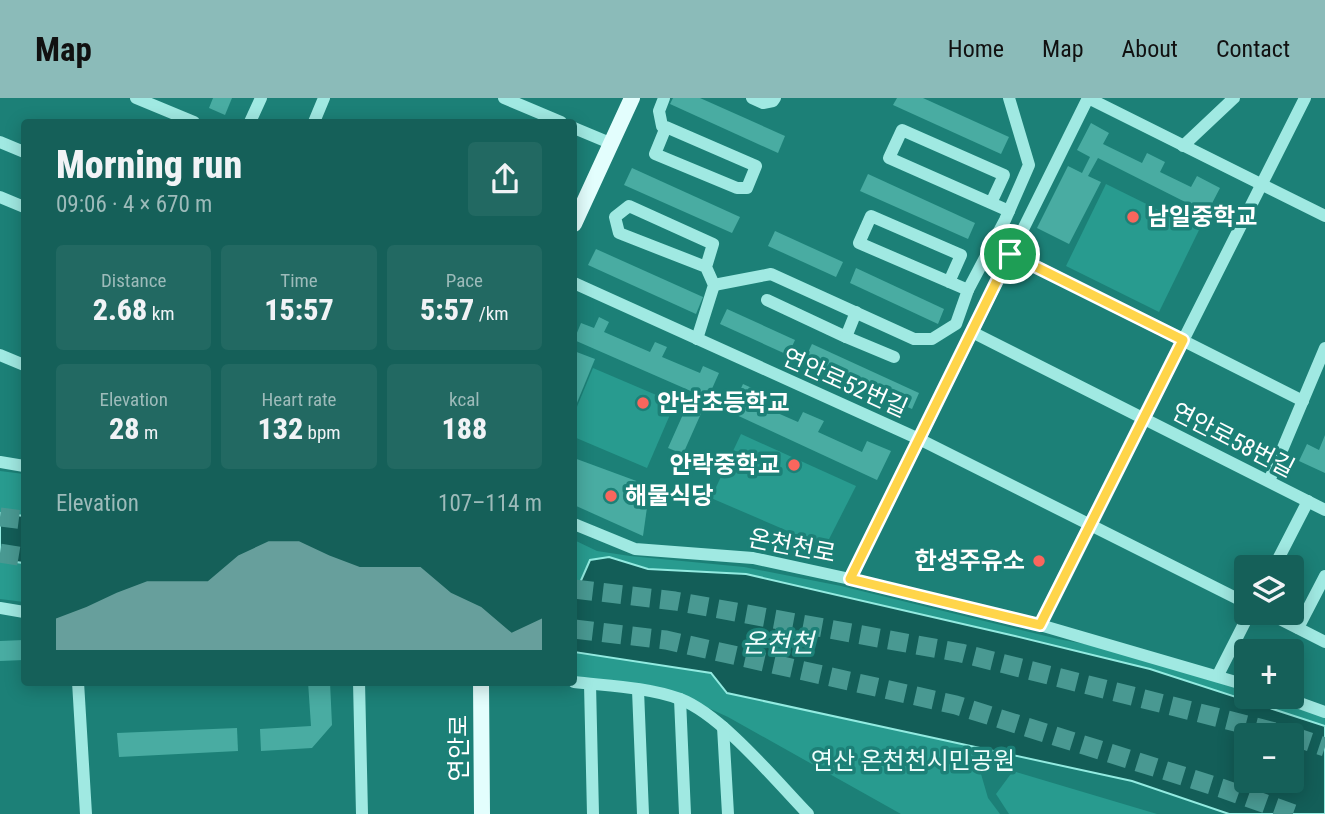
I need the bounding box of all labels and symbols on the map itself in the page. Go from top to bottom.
place label: 남일중학교 [1147,203,1257,231]
marker: 남일중학교 [1125,209,1141,225]
pin [980,224,1040,284]
street label: 연안로52번길 [778,343,912,423]
place label: 안남초등학교 [657,389,789,417]
marker: 안남초등학교 [635,395,651,411]
street label: 연안로58번길 [1167,397,1299,483]
place label: 안락중학교 [670,451,780,479]
marker: 안락중학교 [786,457,802,473]
place label: 해물식당 [625,482,713,510]
marker: 해물식당 [603,488,619,504]
street label: 온천천로 [746,524,838,568]
place label: 한성주유소 [915,547,1025,575]
marker: 한성주유소 [1031,553,1047,569]
water label: 온천천 [742,628,817,658]
street label: 연안로 [445,715,473,781]
park label: 연산 온천천시민공원 [811,747,1015,775]

